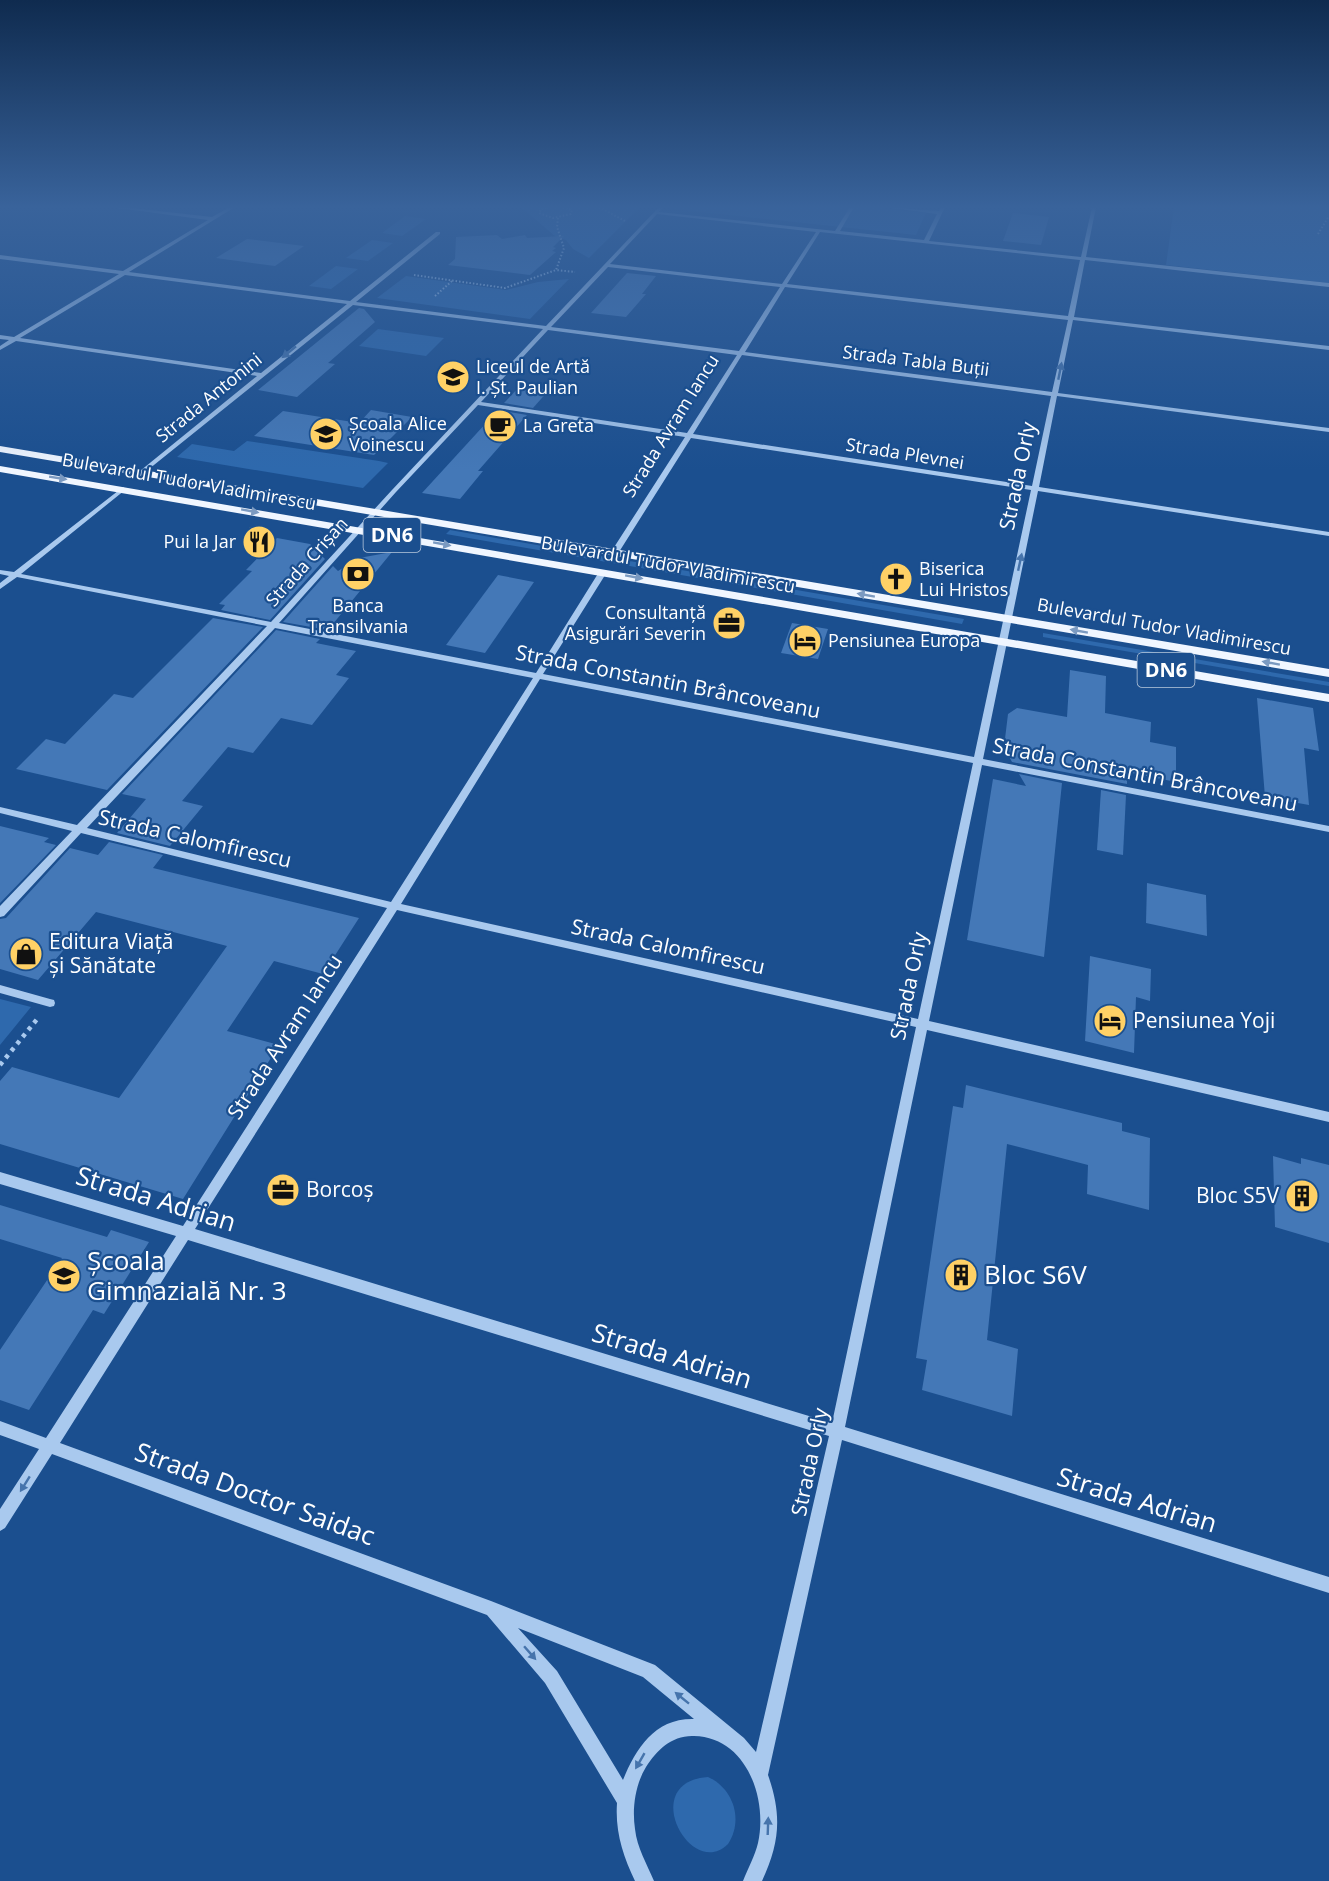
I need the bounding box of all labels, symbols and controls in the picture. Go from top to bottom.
street label: Strada Tabla Buții [841,339,991,381]
one-way arrow [282,345,297,358]
street label: Strada Antonini [150,347,267,448]
street label: Strada Avram Iancu [616,350,724,501]
place label: Liceul de Artă I. Șt. Paulian [476,354,590,399]
school or university icon: Liceul de Artă I. Șt. Paulian [435,359,471,395]
one-way arrow [1056,361,1065,380]
cafe icon: La Greta [482,408,518,444]
place label: Școala Alice Voinescu [349,411,447,456]
place label: La Greta [523,413,594,437]
school or university icon: Școala Alice Voinescu [308,416,344,452]
street label: Strada Orly [992,419,1042,532]
street label: Strada Plevnei [844,432,966,474]
street label: Bulevardul Tudor Vladimirescu [60,447,318,515]
one-way arrow [48,474,67,483]
one-way arrow [241,506,260,515]
street label: Strada Crișan [260,512,353,611]
road number: DN6 [364,518,420,552]
restaurant icon: Pui la Jar [241,524,277,560]
place label: Pui la Jar [163,529,237,553]
street label: Bulevardul Tudor Vladimirescu [539,530,797,598]
one-way arrow [433,540,452,549]
one-way arrow [1016,552,1025,571]
bank icon: Banca Transilvania [340,556,376,592]
place label: Biserica Lui Hristos [919,556,1008,601]
church icon: Biserica Lui Hristos [878,561,914,597]
one-way arrow [625,573,644,582]
one-way arrow [856,590,875,599]
street label: Bulevardul Tudor Vladimirescu [1035,592,1293,660]
place label: Banca Transilvania [308,593,408,638]
place label: Consultanță Asigurări Severin [565,600,706,645]
office icon: Consultanță Asigurări Severin [711,605,747,641]
hotel icon: Pensiunea Europa [787,623,823,659]
one-way arrow [1069,626,1088,635]
place label: Pensiunea Europa [828,628,980,652]
street label: Strada Constantin Brâncoveanu [513,638,823,724]
road number: DN6 [1138,653,1194,687]
one-way arrow [1262,659,1281,668]
street label: Strada Constantin Brâncoveanu [990,731,1300,817]
street label: Strada Calomfirescu [96,802,294,874]
street label: Strada Calomfirescu [569,912,768,980]
place label: Editura Viață și Sănătate [49,927,174,979]
street label: Strada Orly [883,929,933,1042]
shop icon: Editura Viață și Sănătate [8,936,44,972]
street label: Strada Avram Iancu [220,949,348,1124]
hotel icon: Pensiunea Yoji [1092,1003,1128,1039]
place label: Pensiunea Yoji [1133,1006,1275,1034]
street label: Strada Adrian [72,1157,241,1239]
office icon: Borcoș [265,1172,301,1208]
place label: Borcoș [306,1175,373,1203]
building icon: Bloc S5V [1284,1178,1320,1214]
place label: Bloc S5V [1196,1181,1279,1209]
place label: Școala Gimnazială Nr. 3 [87,1242,287,1308]
place label: Bloc S6V [984,1256,1087,1292]
building icon: Bloc S6V [943,1257,979,1293]
school or university icon: Școala Gimnazială Nr. 3 [46,1258,82,1294]
street label: Strada Adrian [588,1314,757,1396]
street label: Strada Orly [784,1405,834,1518]
street label: Strada Doctor Saidac [130,1433,380,1553]
street label: Strada Adrian [1053,1458,1222,1540]
one-way arrow [19,1476,30,1492]
one-way arrow [523,1645,536,1660]
one-way arrow [674,1691,690,1704]
one-way arrow [635,1753,646,1769]
one-way arrow [764,1816,773,1835]

